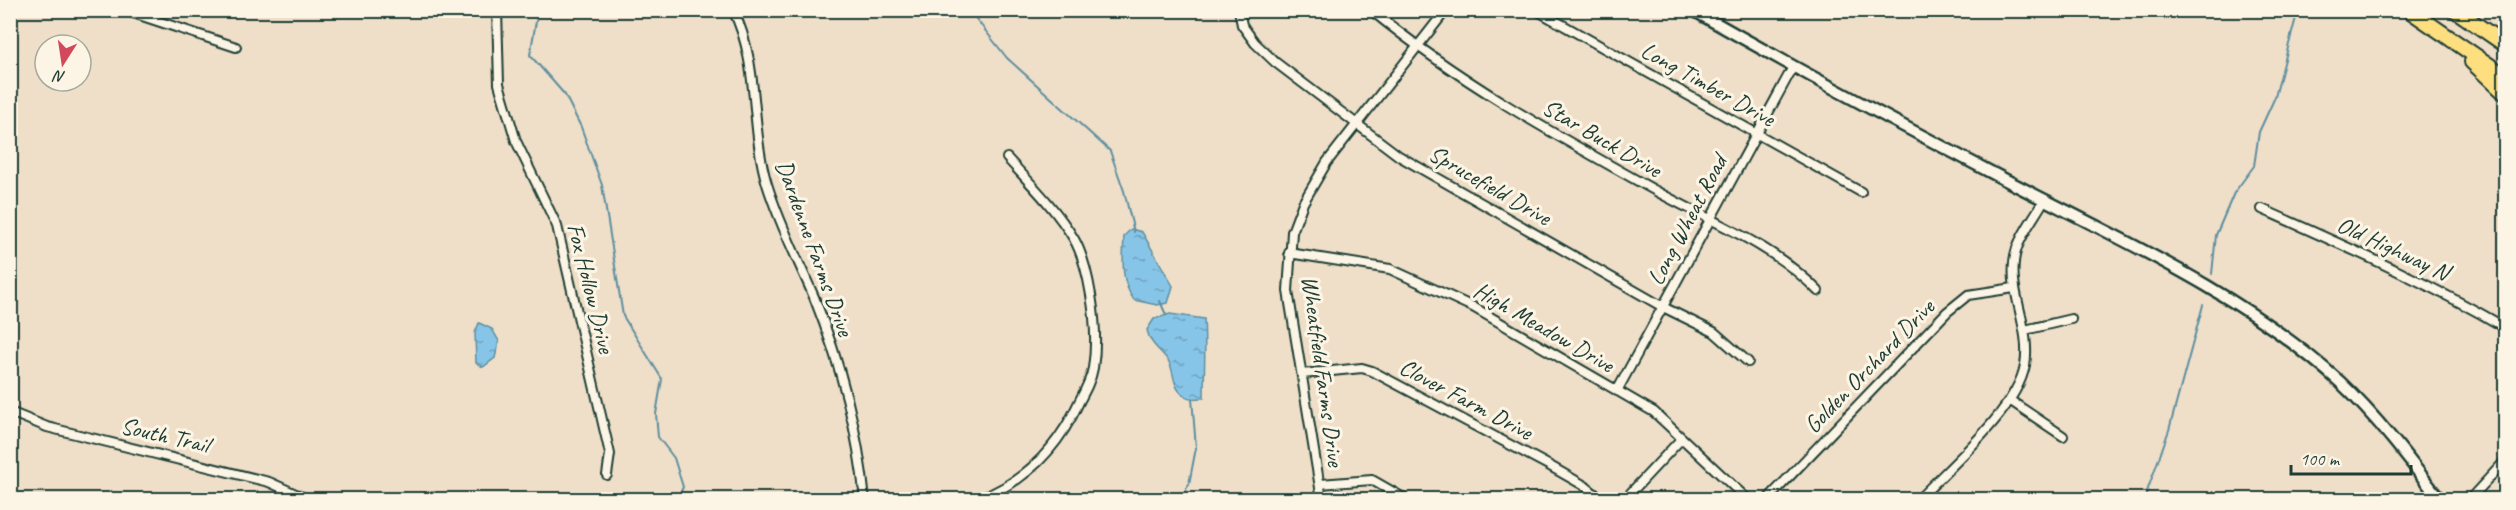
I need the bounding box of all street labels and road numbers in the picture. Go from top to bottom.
street label: Long Timber Drive [1636,35,1782,134]
street label: Star Buck Drive [1537,92,1669,185]
street label: Sprucefield Drive [1424,138,1558,233]
street label: Long Wheat Road [1640,147,1735,290]
street label: Dardenne Farms Drive [769,156,861,342]
street label: Old Highway N [2332,209,2457,288]
street label: Fox Hollow Drive [560,220,622,358]
street label: Wheatfield Farms Drive [1295,274,1352,470]
street label: High Meadow Drive [1469,275,1621,380]
street label: Golden Orchard Drive [1797,291,1942,439]
street label: Clover Farm Drive [1394,351,1540,448]
street label: South Trail [118,410,216,461]

